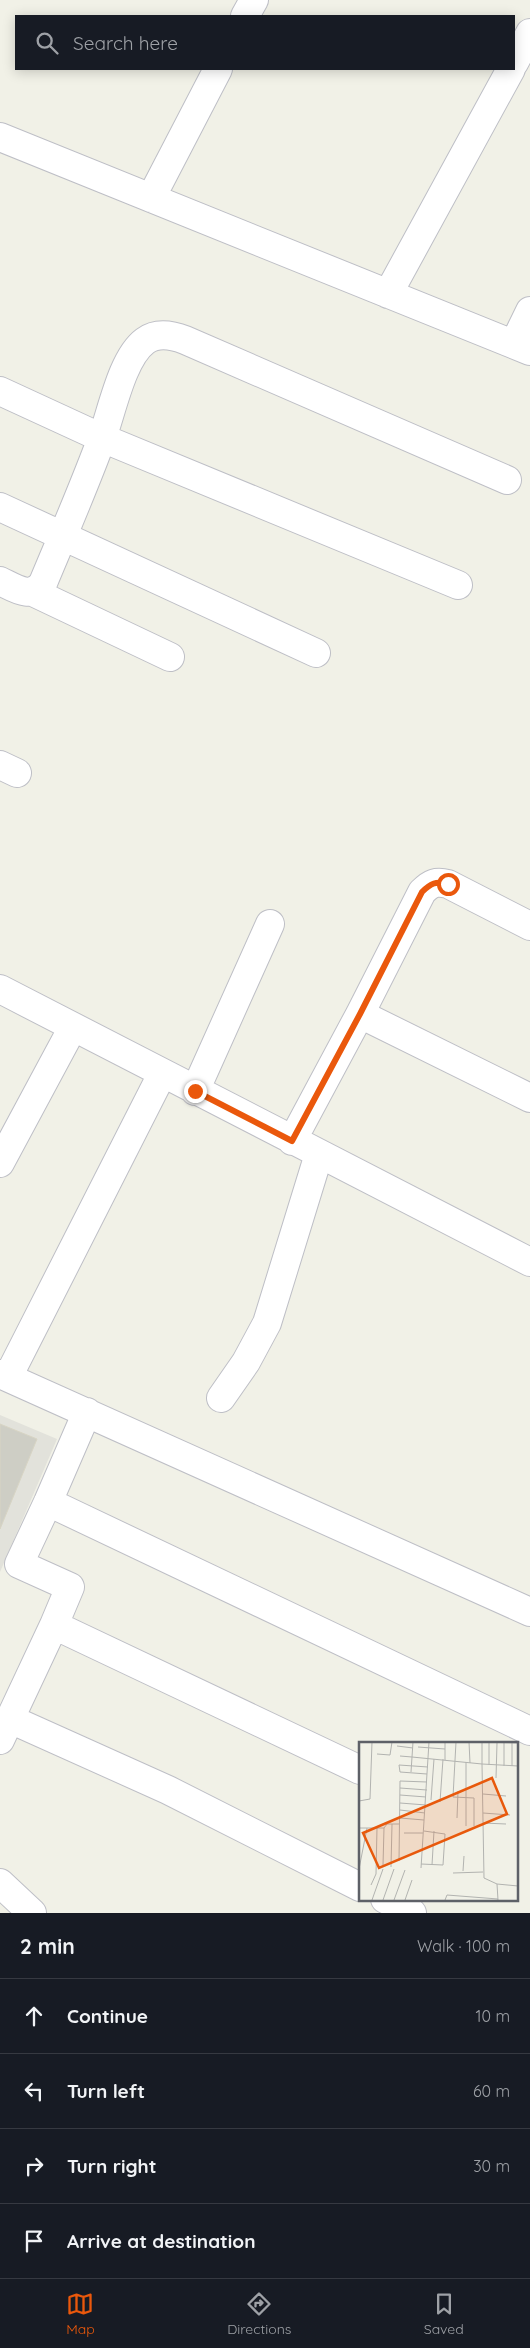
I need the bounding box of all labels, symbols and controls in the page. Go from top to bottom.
search box [15,15,515,70]
icon: search [33,29,61,57]
text: Search here [73,31,178,55]
route start [437,873,460,896]
route end [184,1080,207,1103]
inset map [359,1742,518,1900]
text: 2 min [20,1933,75,1959]
text: Walk · 100 m [417,1936,510,1956]
icon: ahead [20,2002,48,2030]
text: Continue [67,2004,148,2028]
text: 10 m [476,2006,510,2026]
icon: left [20,2077,48,2105]
text: Turn left [67,2079,145,2103]
text: 60 m [473,2081,510,2101]
icon: right [20,2152,48,2180]
text: Turn right [67,2154,156,2178]
text: 30 m [473,2156,510,2176]
icon: arrive [20,2227,48,2255]
text: Arrive at destination [67,2229,256,2253]
tab: Map [66,2290,95,2338]
tab: Directions [227,2290,291,2338]
tab: Saved [424,2290,464,2338]

